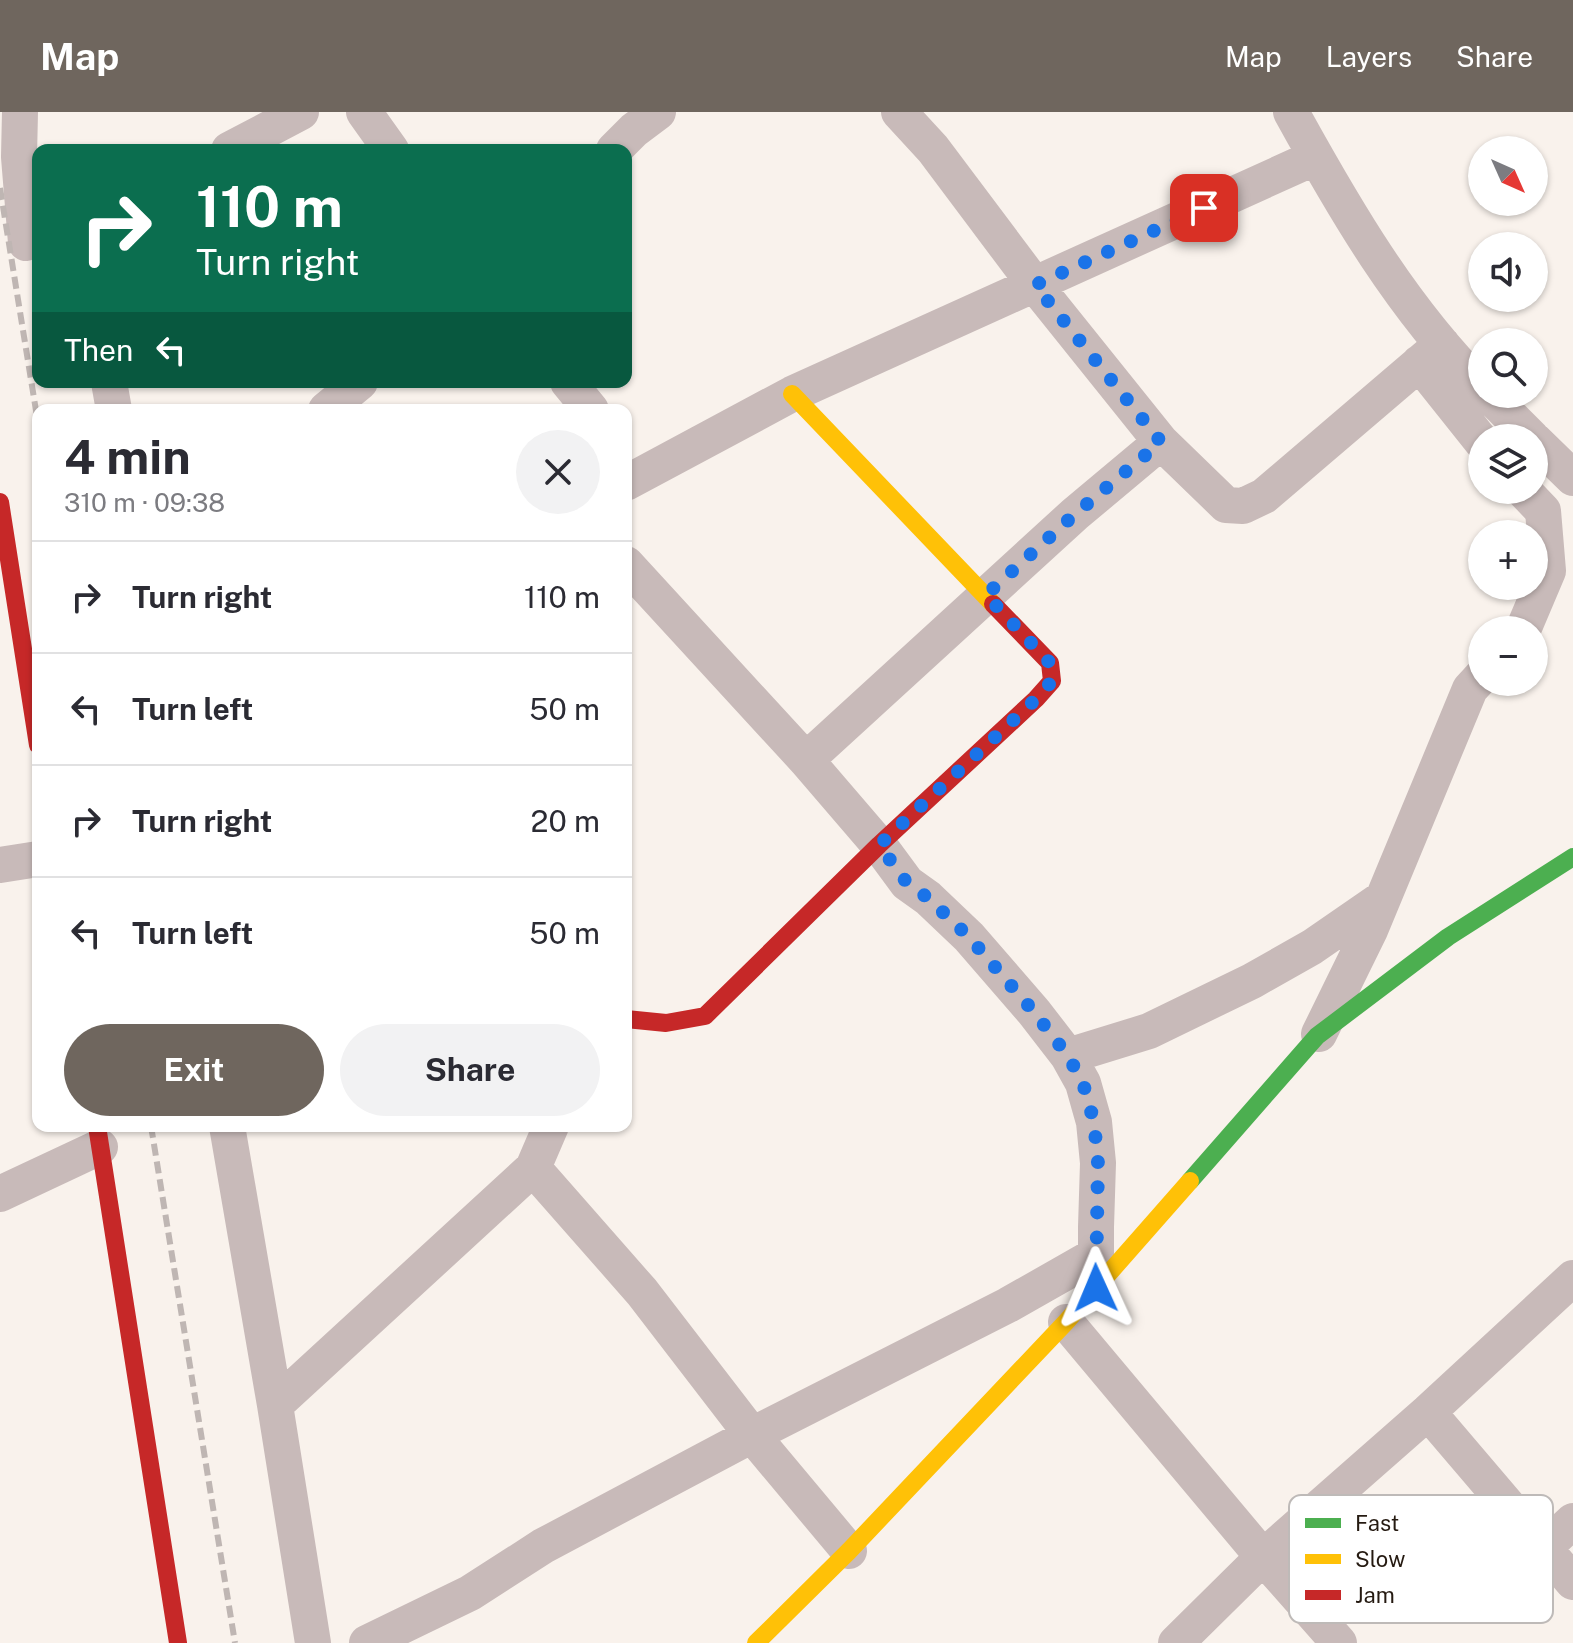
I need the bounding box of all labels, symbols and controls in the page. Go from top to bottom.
text: Map [40,34,119,79]
text: Map [1225,40,1282,73]
text: Layers [1326,40,1412,73]
text: Share [1456,40,1533,73]
north arrow [1468,136,1548,216]
map controls [1468,136,1548,696]
text: 110 m [196,174,343,240]
pin [1170,174,1238,242]
icon: right [64,176,168,280]
icon: arrive [1182,186,1226,230]
button: sound [1468,232,1548,312]
text: Turn right [196,241,359,283]
icon: left [149,328,193,372]
button: search [1468,328,1548,408]
text: Then [64,332,133,368]
button: layers [1468,424,1548,504]
text: 4 min [64,428,191,485]
button: close [516,430,600,514]
text: 310 m · 09:38 [64,487,225,518]
button: + [1468,520,1548,600]
icon: right [64,575,108,619]
text: Turn right [132,579,272,615]
text: 110 m [524,579,600,615]
button: − [1468,616,1548,696]
icon: left [64,687,108,731]
text: Turn left [132,691,253,727]
text: 50 m [529,691,600,727]
icon: right [64,799,108,843]
text: Turn right [132,803,272,839]
text: 20 m [531,803,600,839]
icon: left [64,911,108,955]
text: Turn left [132,915,253,951]
text: 50 m [529,915,600,951]
button: Exit [64,1024,324,1116]
button: Share [340,1024,600,1116]
position arrow [1054,1246,1138,1330]
legend [1289,1495,1553,1623]
text: Fast [1355,1510,1399,1536]
text: Slow [1355,1546,1405,1572]
text: Jam [1355,1582,1395,1608]

